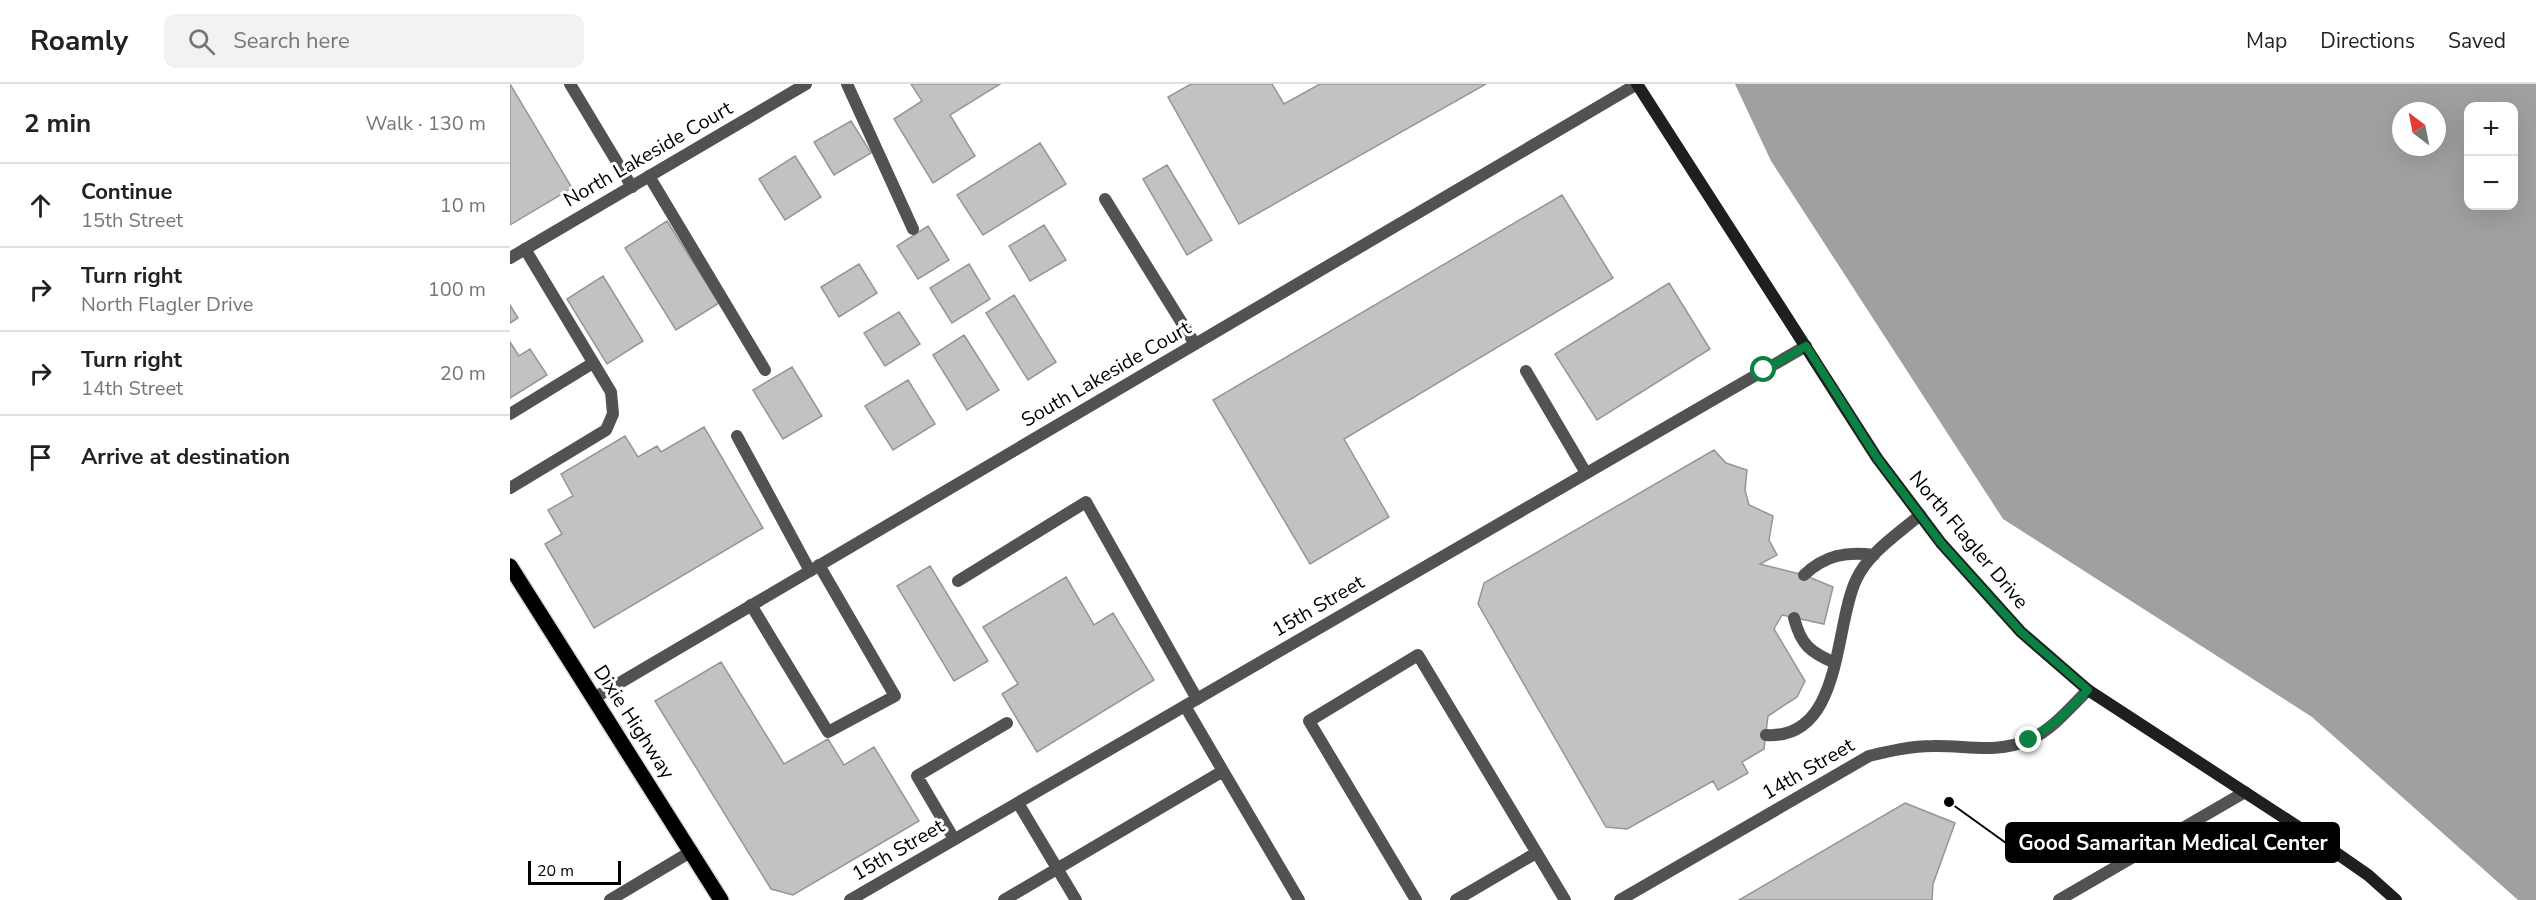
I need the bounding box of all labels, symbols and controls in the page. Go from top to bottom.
search box [164,14,584,68]
text: Roamly [30,22,128,60]
icon: search [185,25,218,58]
text: Search here [233,26,350,56]
text: Map [2246,27,2287,55]
text: Directions [2320,27,2415,55]
text: Saved [2448,27,2506,55]
street label: North Lakeside Court [559,94,738,213]
north arrow [2392,102,2446,156]
map controls [2464,102,2518,210]
button: + [2464,102,2518,156]
text: 2 min [24,106,91,141]
text: Walk · 130 m [366,110,486,137]
button: − [2464,156,2518,210]
text: Continue [81,177,172,207]
icon: ahead [24,189,57,222]
text: 10 m [440,192,486,219]
text: 15th Street [81,207,183,234]
text: Turn right [81,261,182,291]
icon: right [24,273,57,306]
text: 100 m [428,276,486,303]
text: North Flagler Drive [81,291,254,318]
street label: South Lakeside Court [1016,314,1197,434]
text: Turn right [81,345,182,375]
route start [1750,356,1776,382]
icon: right [24,357,57,390]
text: 20 m [440,360,486,387]
text: 14th Street [81,375,183,402]
icon: arrive [24,441,57,474]
text: Arrive at destination [81,442,290,472]
street label: North Flagler Drive [1903,465,2035,615]
street label: 15th Street [1267,568,1370,643]
street label: Dixie Highway [587,660,681,785]
route end [2015,726,2041,752]
street label: 14th Street [1757,731,1860,806]
street label: 15th Street [847,812,950,887]
callout: Good Samaritan Medical Center [2006,823,2339,862]
text: Good Samaritan Medical Center [2018,829,2329,857]
scale bar [528,858,621,886]
text: 20 m [537,860,574,882]

